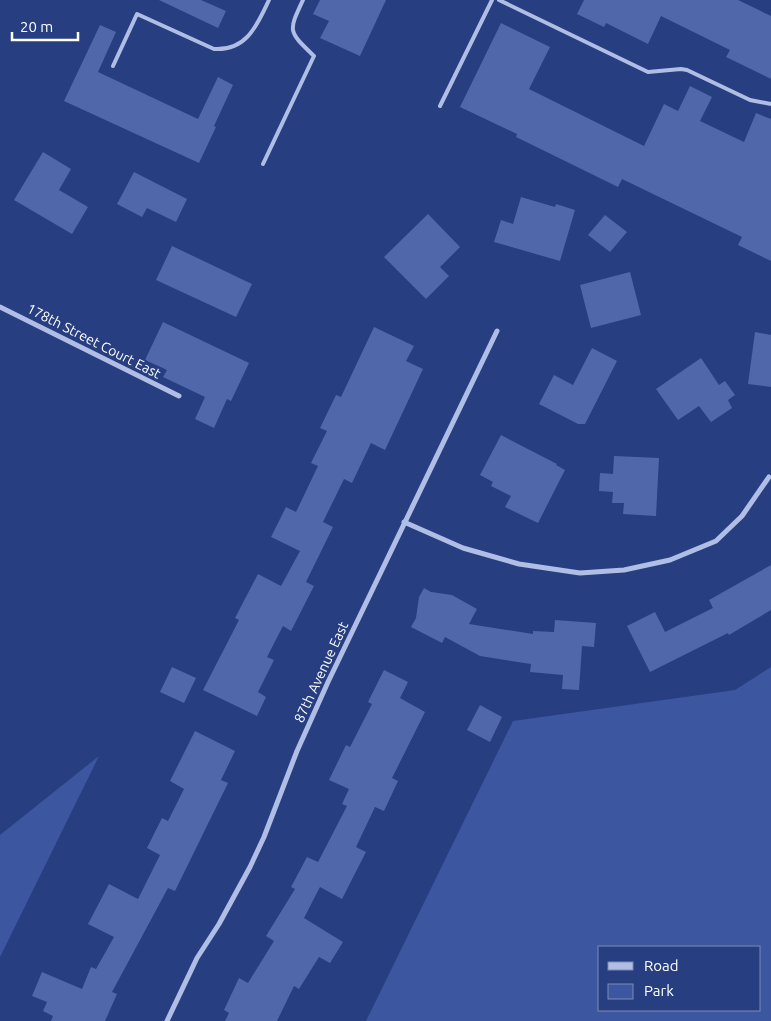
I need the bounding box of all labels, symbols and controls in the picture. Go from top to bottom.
scale bar [12,10,79,42]
text: 20 m [20,18,53,35]
street label: 178th Street Court East [24,300,164,382]
street label: 87th Avenue East [291,619,352,725]
legend [598,946,761,1011]
text: Road [644,957,679,974]
text: Park [644,982,674,999]

